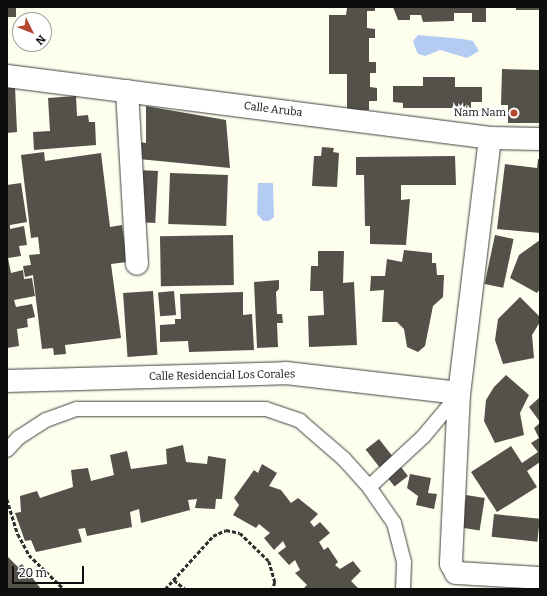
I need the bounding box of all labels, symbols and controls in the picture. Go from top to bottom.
north arrow [12,12,52,52]
text: N [33,32,48,47]
street label: Calle Aruba [243,100,303,120]
place label: Nam Nam [454,106,506,120]
marker: Nam Nam [509,108,519,118]
street label: Calle Residencial Los Corales [149,368,295,384]
scale bar [14,558,86,584]
text: 20 m [19,566,47,580]

